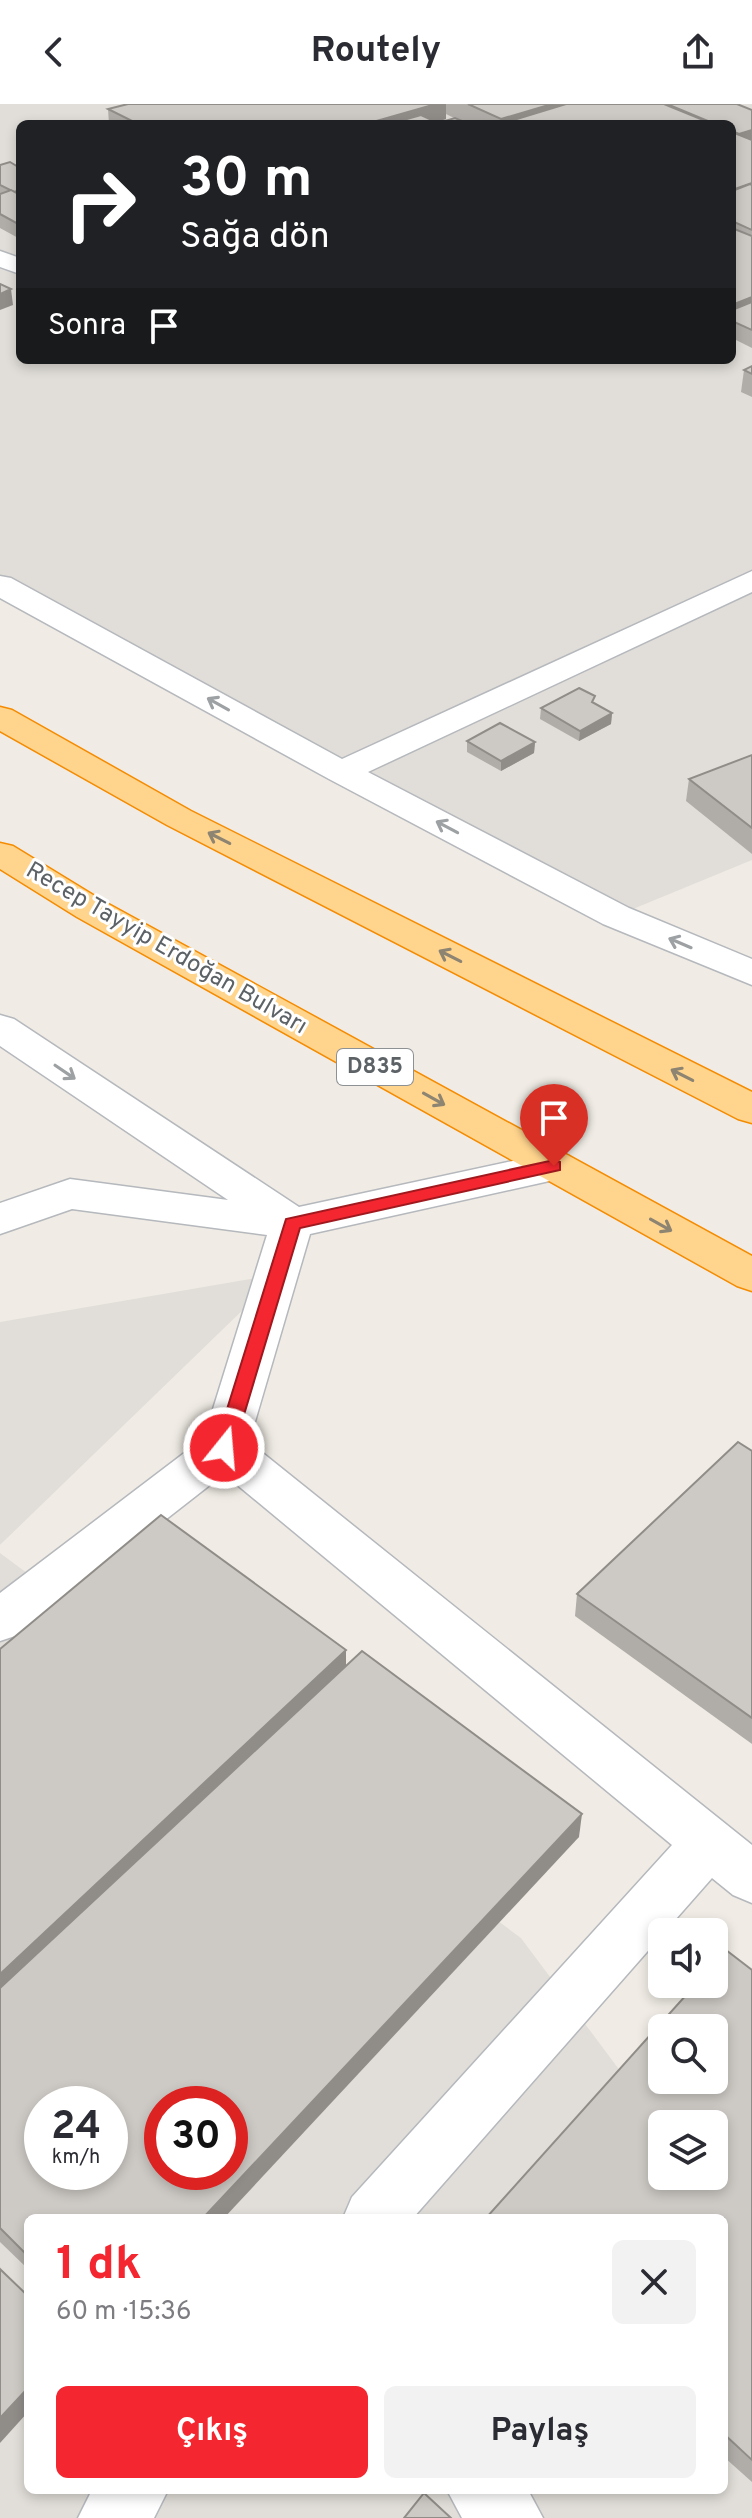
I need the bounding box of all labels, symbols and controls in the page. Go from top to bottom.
text: Routely [311,29,441,75]
icon: back [32,30,76,74]
icon: share [676,30,720,74]
text: 30 m [180,146,313,216]
icon: right [48,152,152,256]
text: Sağa dön [180,215,330,261]
icon: arrive [142,304,186,348]
text: Sonra [48,308,126,345]
one-way arrow [207,696,231,712]
one-way arrow [436,819,460,835]
one-way arrow [207,830,231,845]
street label: Recep Tayyip Erdoğan Bulvarı [20,856,312,1042]
one-way arrow [668,934,693,949]
one-way arrow [439,948,463,964]
road number: D835 [337,1049,413,1085]
one-way arrow [53,1064,76,1080]
one-way arrow [670,1066,694,1082]
pin [520,1084,588,1166]
one-way arrow [421,1092,445,1107]
icon: arrive [532,1096,576,1140]
one-way arrow [649,1217,672,1233]
position arrow [182,1406,266,1490]
map controls [648,1918,728,2190]
button: sound [648,1918,728,1998]
button: search [648,2014,728,2094]
speed limit sign: 30 [144,2086,248,2190]
text: 24 [51,2103,101,2153]
button: layers [648,2110,728,2190]
text: km/h [52,2145,100,2171]
text: 1 dk [56,2236,142,2296]
button: close [612,2240,696,2324]
text: 60 m · 15:36 [56,2296,191,2329]
button: Çıkış [56,2386,368,2478]
button: Paylaş [384,2386,696,2478]

